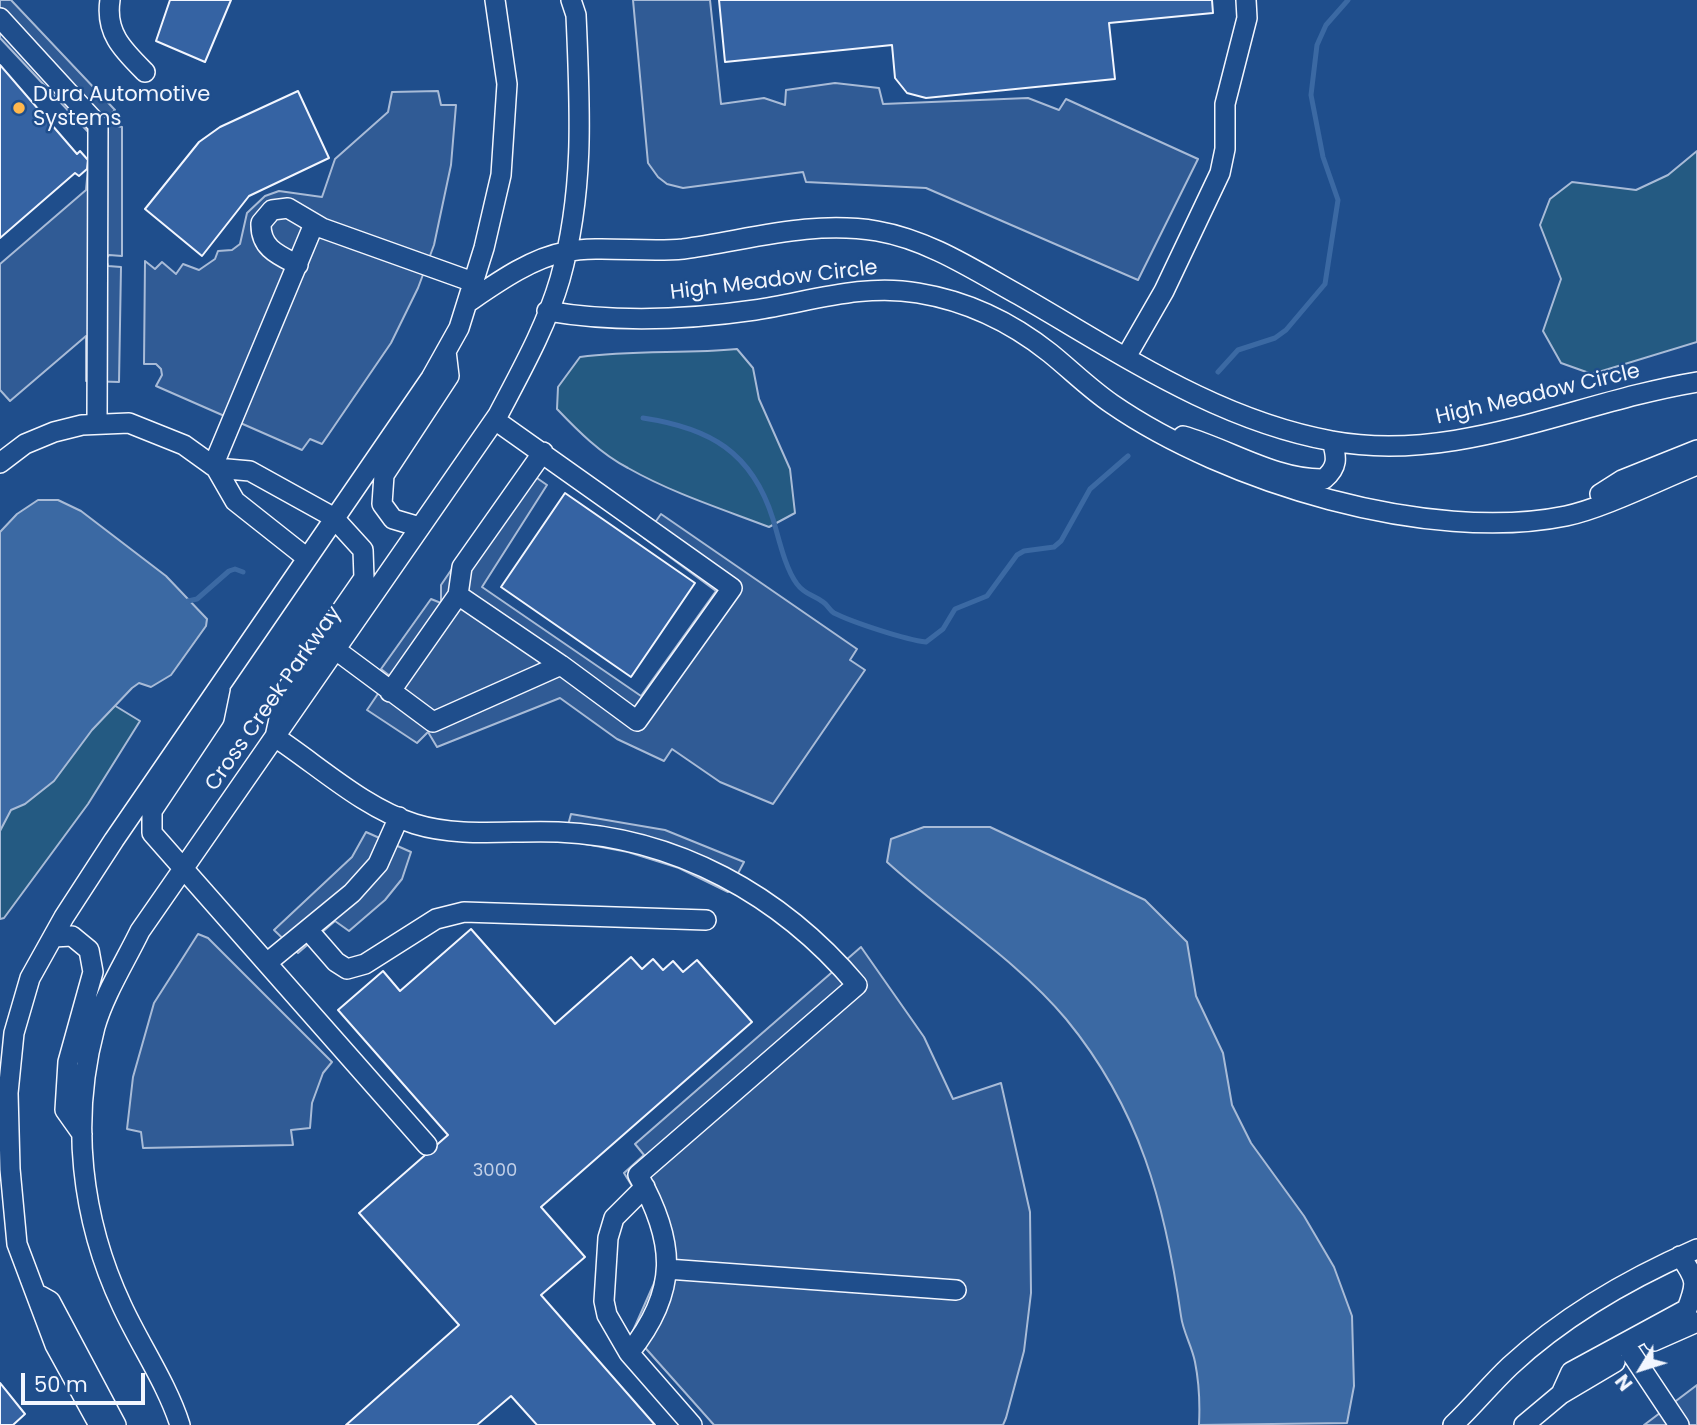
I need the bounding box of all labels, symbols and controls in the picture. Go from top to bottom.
place label: Dura Automotive Systems [33,83,210,133]
marker: Dura Automotive Systems [11,100,27,116]
street label: High Meadow Circle [669,256,879,306]
street label: High Meadow Circle [1433,359,1643,431]
street label: Cross Creek Parkway [201,602,347,796]
house number: 3000 [473,1160,517,1182]
north arrow [1606,1334,1676,1404]
scale bar [24,1358,149,1402]
text: N [1609,1368,1639,1396]
text: 50 m [34,1370,88,1399]

